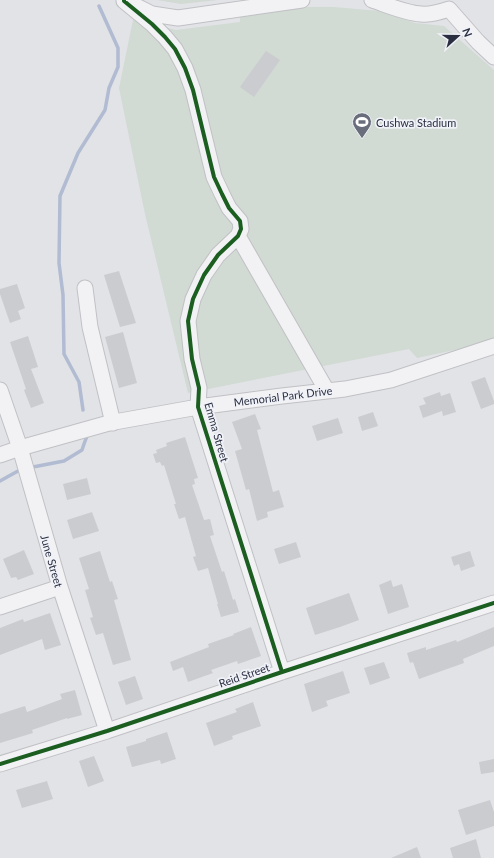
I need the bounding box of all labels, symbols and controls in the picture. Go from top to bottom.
north arrow [438,16,478,56]
text: N [460,26,475,39]
sports icon: Cushwa Stadium [351,111,373,139]
place label: Cushwa Stadium [376,116,456,129]
street label: Memorial Park Drive [233,383,333,408]
street label: Emma Street [202,401,232,463]
street label: June Street [38,533,66,589]
street label: Reid Street [217,660,271,690]

